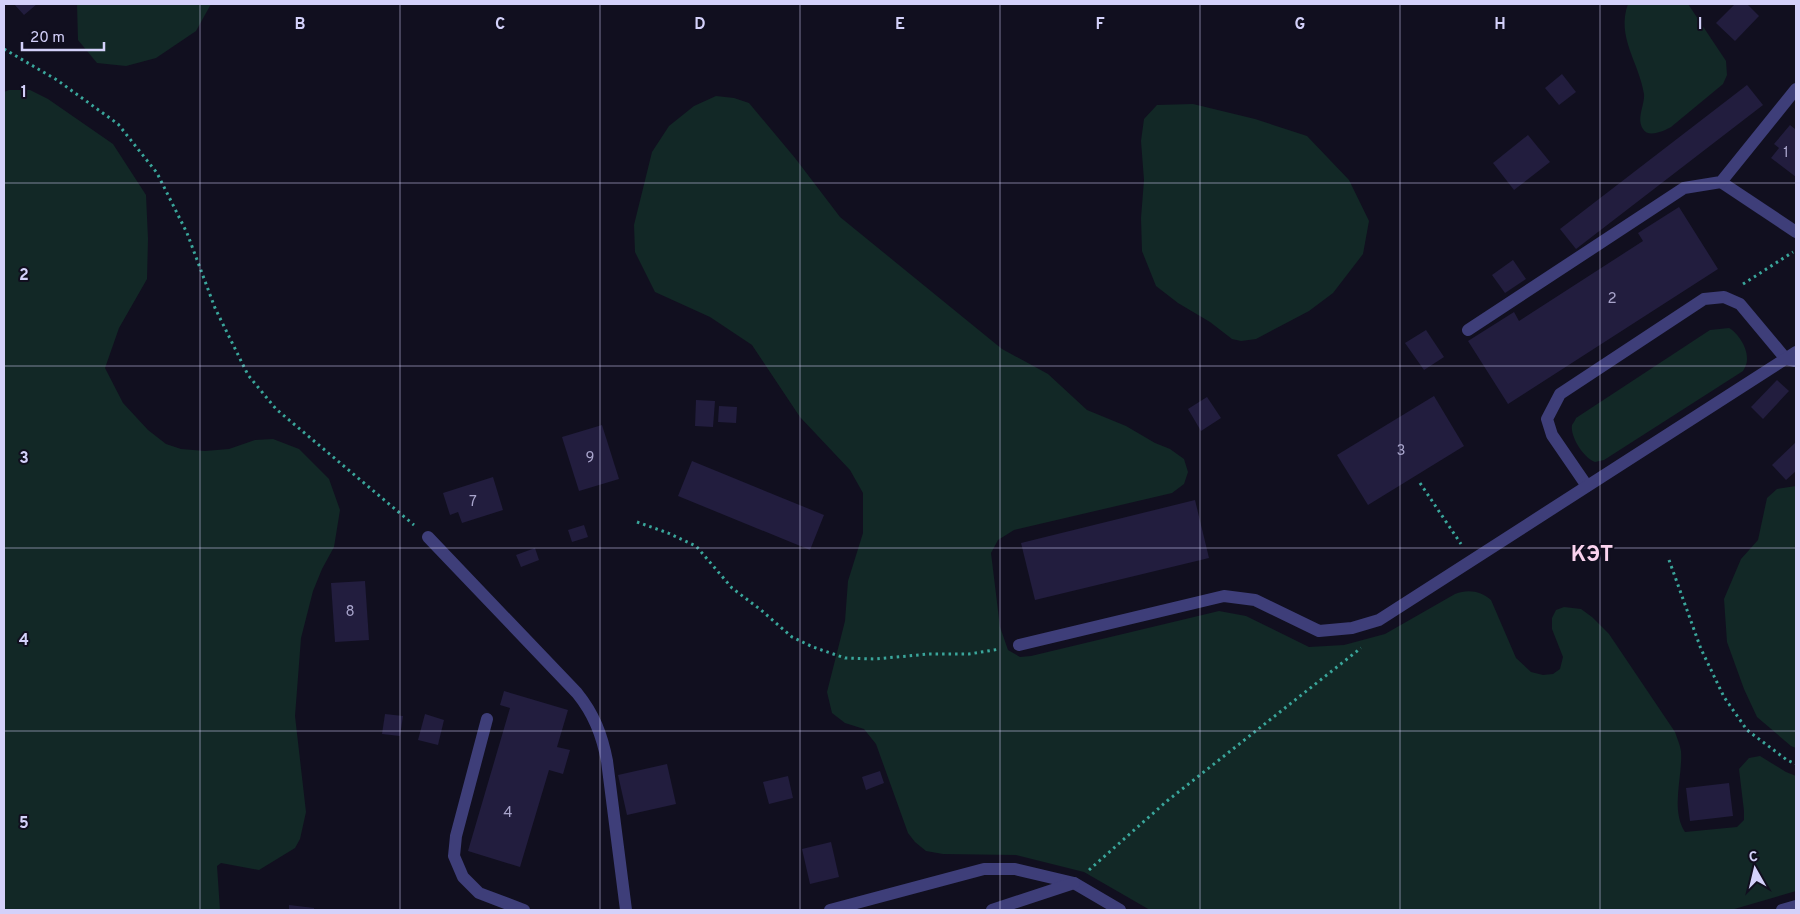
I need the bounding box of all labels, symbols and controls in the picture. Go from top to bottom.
text: B [294,15,306,35]
text: C [495,15,505,35]
text: D [694,15,706,35]
text: E [895,15,905,35]
text: F [1095,15,1105,35]
text: G [1295,15,1305,35]
text: H [1494,15,1506,35]
text: I [1698,15,1702,35]
scale bar [22,20,105,52]
text: 20 m [30,29,65,48]
text: 1 [21,83,27,103]
house number: 1 [1783,144,1789,163]
text: 2 [19,266,29,286]
house number: 2 [1607,290,1617,309]
house number: 3 [1396,442,1406,461]
text: 3 [19,449,29,469]
house number: 9 [586,449,594,468]
house number: 7 [469,493,477,512]
district label: КЭТ [1571,542,1613,569]
house number: 8 [345,603,355,622]
text: 4 [19,631,29,651]
house number: 4 [503,804,513,823]
text: 5 [19,814,29,834]
north arrow [1730,844,1780,894]
text: С [1748,849,1759,867]

